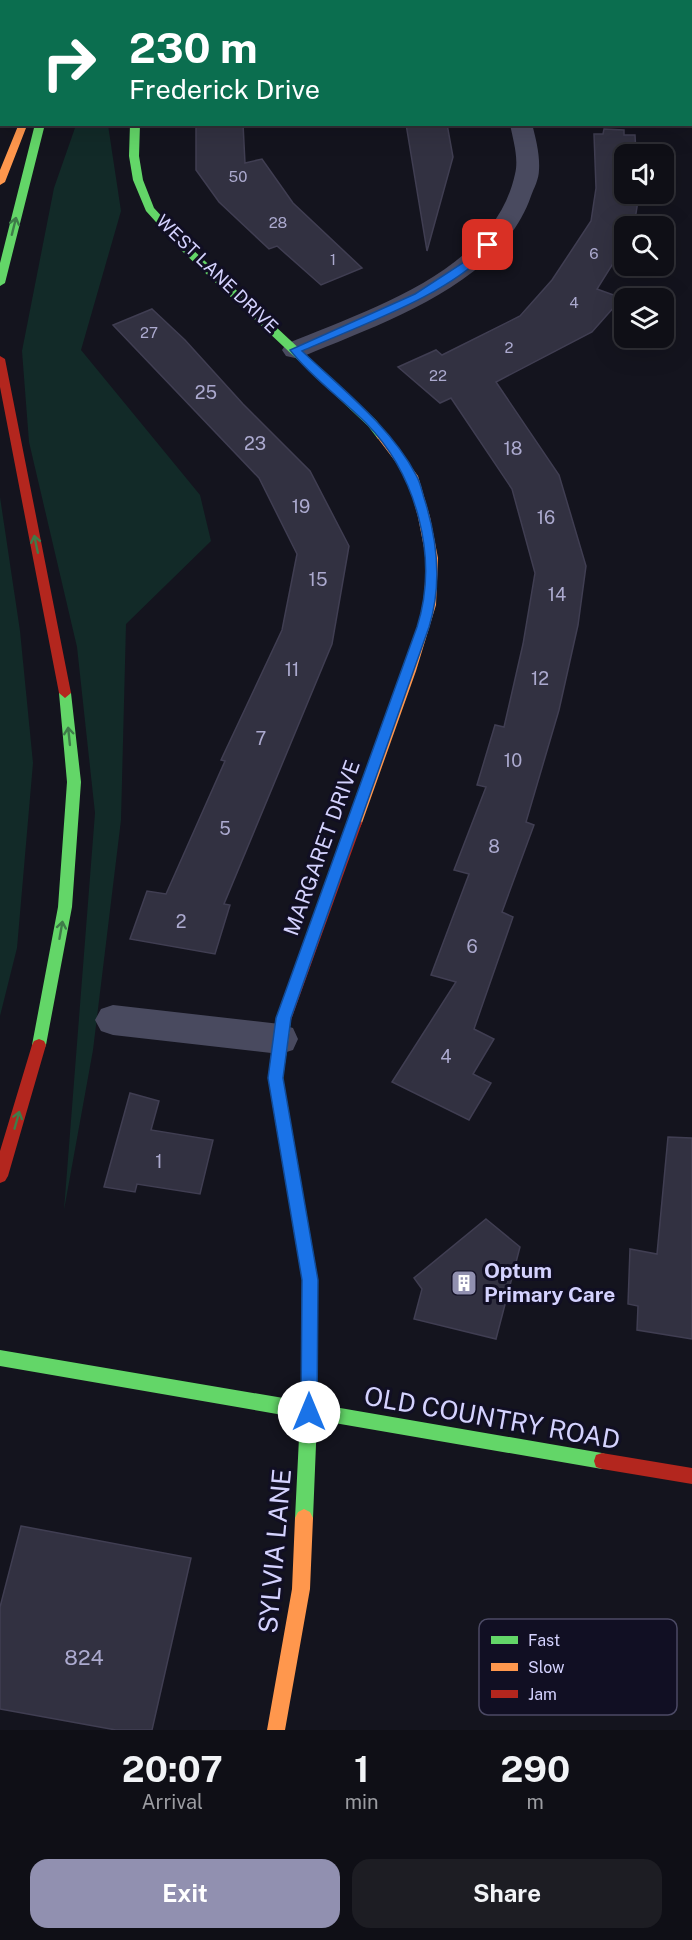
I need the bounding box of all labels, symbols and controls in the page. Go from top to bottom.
text: 230 m [129,23,258,72]
icon: right [30,24,108,102]
text: Frederick Drive [129,73,320,105]
map controls [614,144,674,348]
button: sound [614,144,674,204]
house number: 50 [229,168,247,185]
street label: WEST LANE DRIVE [152,210,282,337]
house number: 28 [269,214,287,231]
button: search [614,216,674,276]
one-way arrow [9,217,21,236]
pin [462,219,513,270]
icon: arrive [471,228,504,261]
house number: 6 [589,245,599,262]
house number: 1 [330,251,336,268]
button: layers [614,288,674,348]
house number: 4 [569,294,579,311]
house number: 27 [140,324,158,341]
house number: 2 [505,339,514,356]
house number: 22 [429,367,447,384]
house number: 25 [195,382,217,403]
house number: 23 [244,433,266,454]
house number: 18 [504,438,522,459]
house number: 19 [292,496,310,517]
house number: 16 [537,507,555,528]
one-way arrow [30,535,41,554]
house number: 15 [309,569,327,590]
house number: 14 [548,584,566,605]
house number: 11 [285,659,299,680]
house number: 12 [531,668,549,689]
one-way arrow [63,727,74,746]
house number: 7 [256,728,266,749]
house number: 10 [504,750,522,771]
street label: MARGARET DRIVE [278,757,365,939]
house number: 5 [219,818,231,839]
house number: 8 [488,836,500,857]
house number: 2 [176,911,186,932]
one-way arrow [55,921,66,940]
house number: 6 [466,936,478,957]
house number: 4 [440,1046,452,1067]
one-way arrow [12,1111,23,1130]
house number: 1 [155,1151,163,1172]
place label: Optum Primary Care [484,1258,615,1307]
building icon: Optum Primary Care [449,1268,479,1298]
position arrow [277,1380,341,1444]
street label: OLD COUNTRY ROAD [362,1380,623,1455]
street label: SYLVIA LANE [252,1467,297,1635]
legend [479,1619,677,1715]
text: Fast [528,1631,560,1650]
house number: 824 [64,1645,104,1670]
text: Slow [528,1658,565,1677]
text: Jam [528,1685,557,1704]
text: 20:07 [122,1748,223,1790]
text: 1 [354,1748,369,1790]
text: 290 [500,1748,570,1790]
text: Arrival [141,1790,203,1814]
text: min [345,1790,379,1814]
text: m [527,1790,544,1814]
button: Exit [30,1859,340,1928]
button: Share [352,1859,662,1928]

